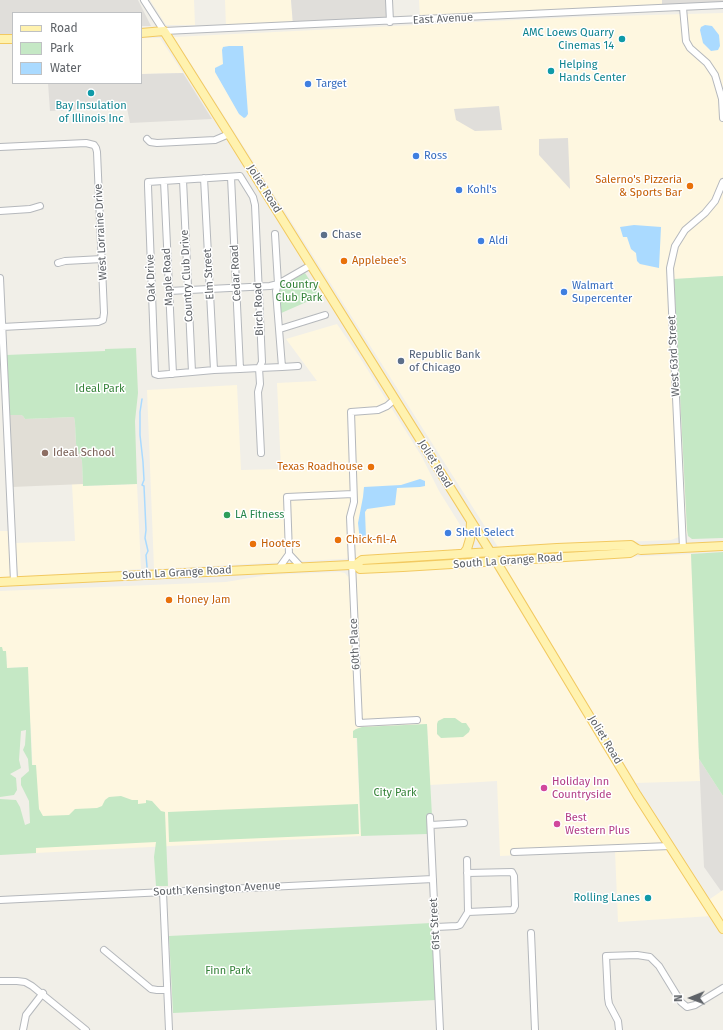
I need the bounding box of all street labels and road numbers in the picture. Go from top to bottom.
street label: East Avenue [413,11,473,27]
street label: Joliet Road [244,162,284,216]
street label: West Lorraine Drive [92,183,110,281]
street label: Country Club Drive [178,229,196,323]
street label: Cedar Road [228,244,244,302]
street label: Maple Road [160,247,176,307]
street label: Elm Street [201,248,217,300]
street label: Oak Drive [144,254,158,302]
street label: Birch Road [251,282,267,336]
street label: West 63rd Street [665,315,683,397]
street label: Joliet Road [415,437,455,491]
street label: South La Grange Road [453,551,563,571]
street label: South La Grange Road [122,564,232,582]
street label: 60th Place [347,618,363,670]
street label: Joliet Road [585,713,625,767]
street label: South Kensington Avenue [153,879,281,899]
street label: 61st Street [427,898,443,950]

